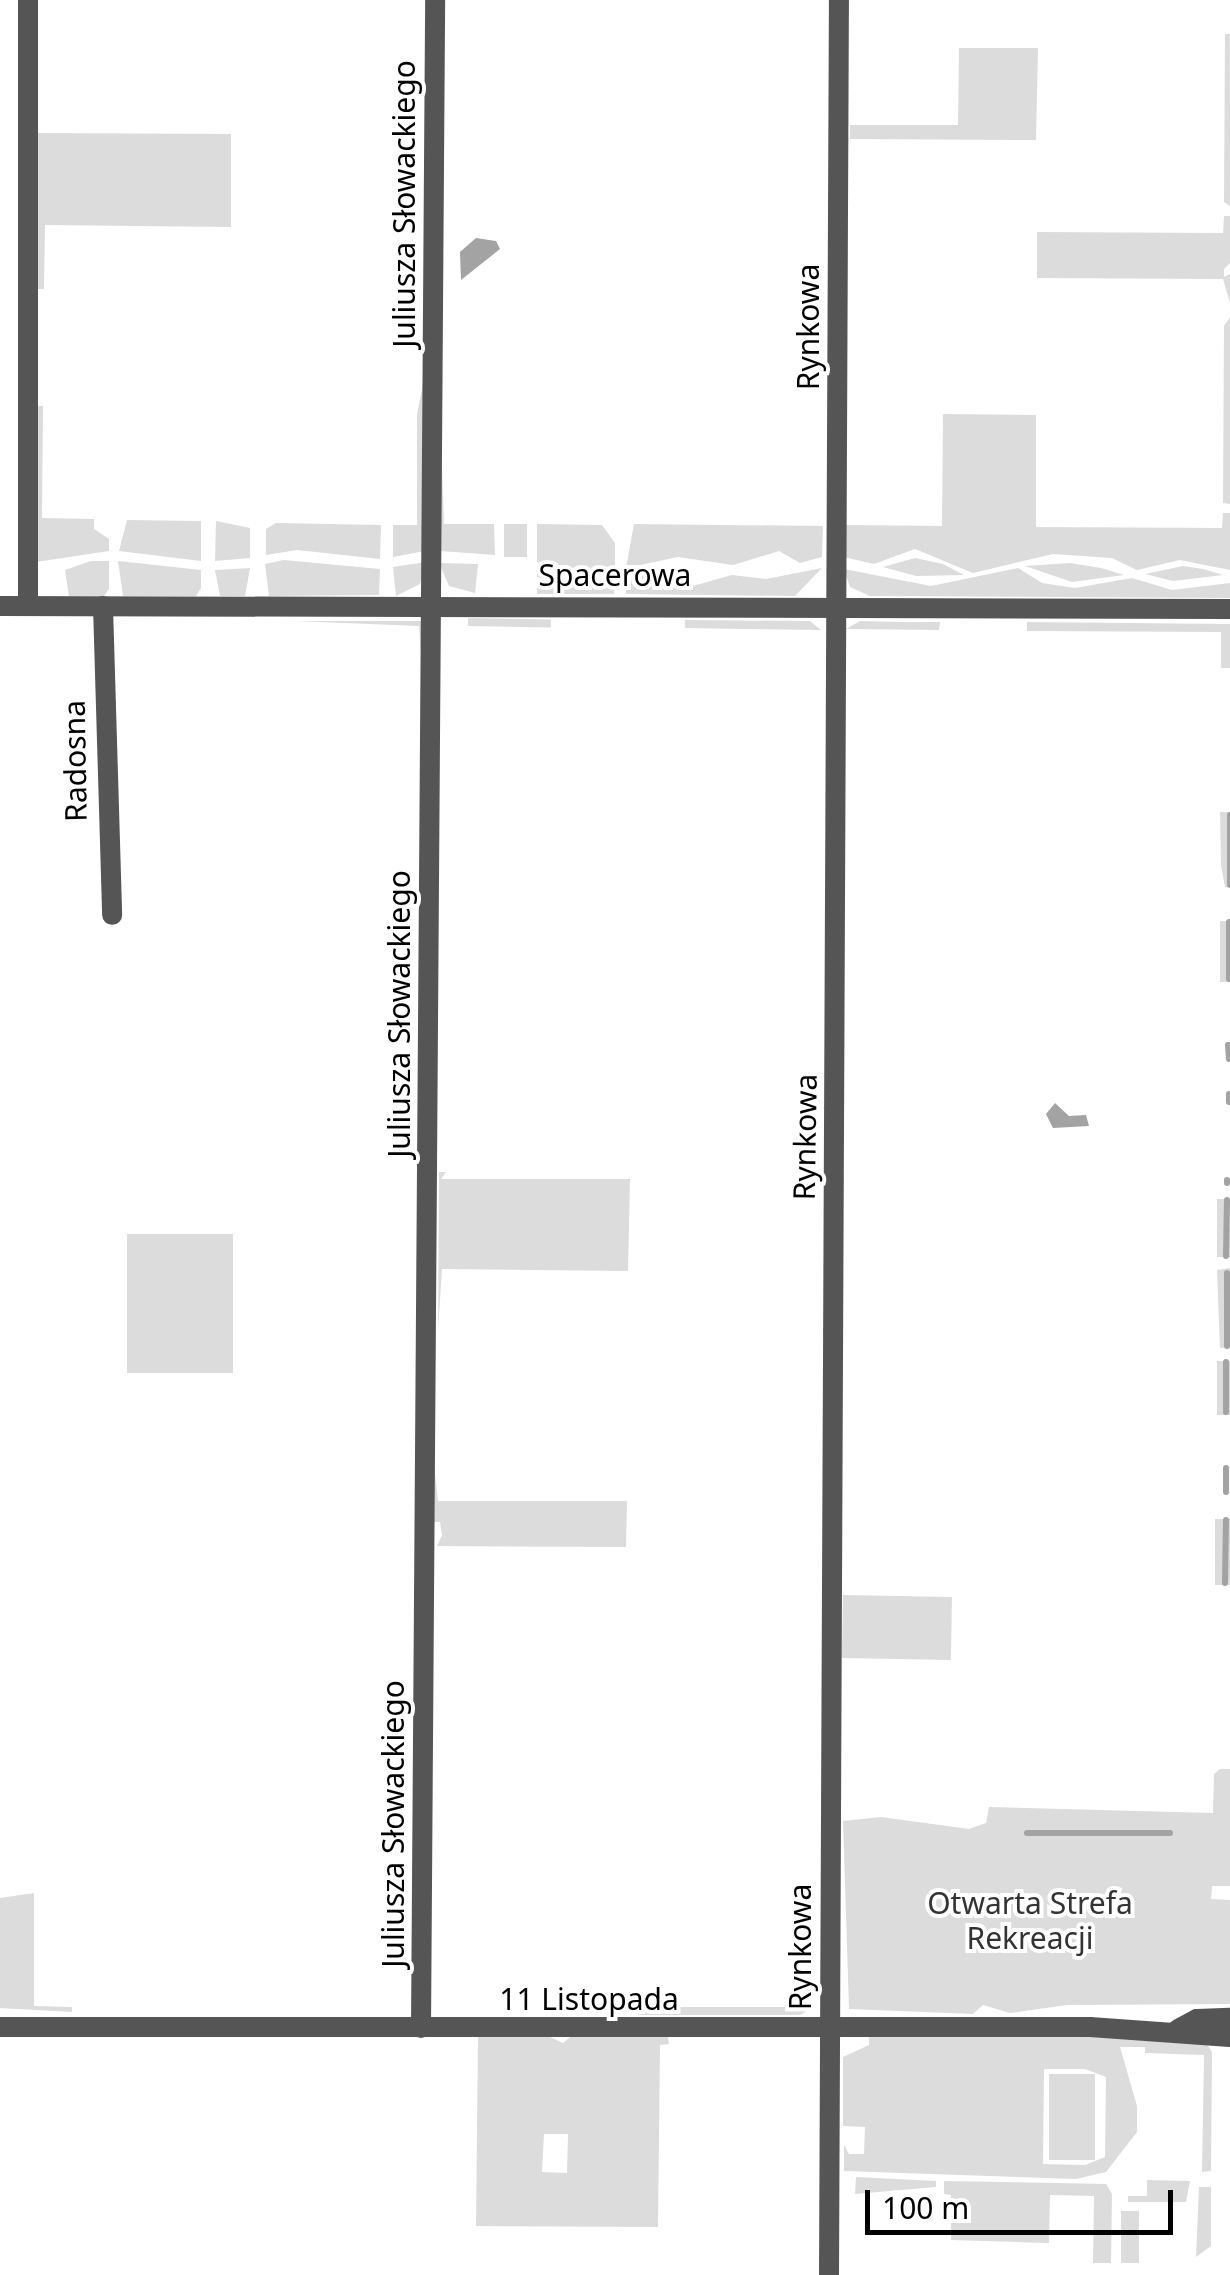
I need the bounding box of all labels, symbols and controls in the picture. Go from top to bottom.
street label: Juliusza Słowackiego [386,60,422,348]
street label: Rynkowa [790,264,826,390]
street label: Spacerowa [539,557,691,593]
street label: Radosna [56,700,94,822]
street label: Juliusza Słowackiego [381,870,417,1158]
street label: Rynkowa [786,1073,824,1201]
street label: Juliusza Słowackiego [375,1680,411,1968]
street label: Rynkowa [782,1884,818,2010]
park label: Otwarta Strefa Rekreacji [927,1885,1133,1956]
street label: 11 Listopada [499,1981,679,2017]
scale bar [870,2170,1178,2232]
text: 100 m [882,2187,969,2228]

